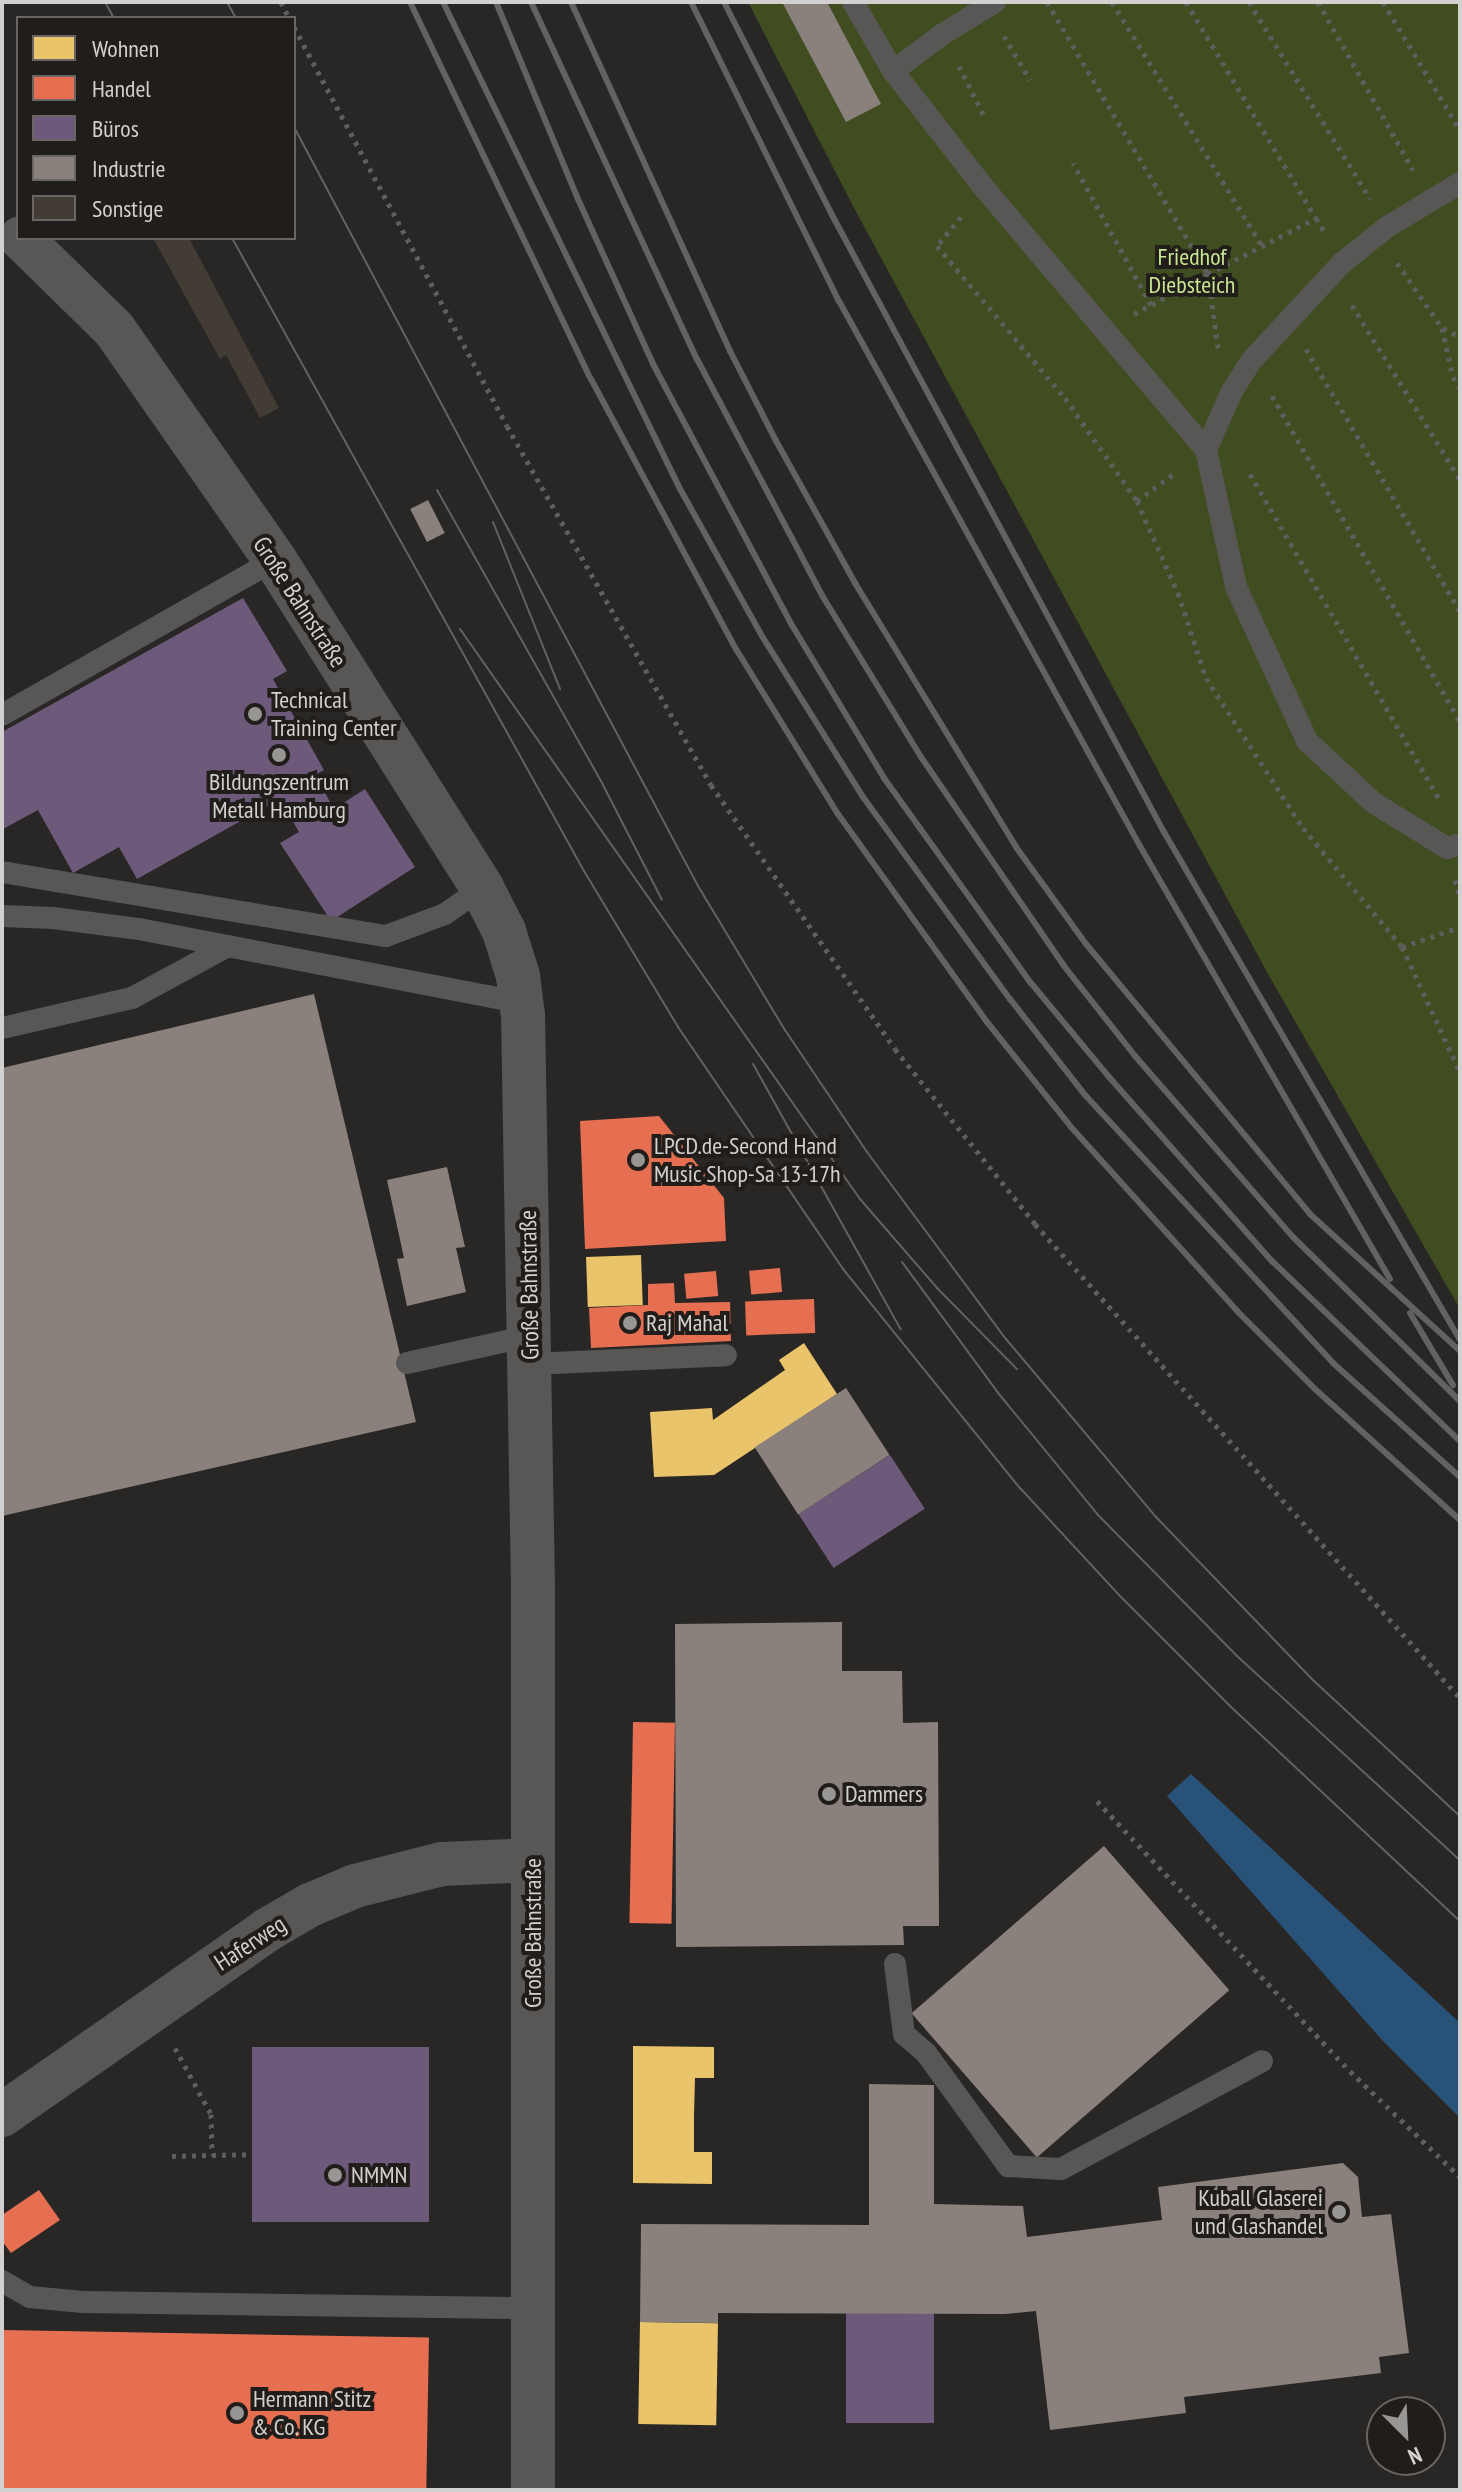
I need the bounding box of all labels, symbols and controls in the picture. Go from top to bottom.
legend [16,16,296,240]
text: Wohnen [92,33,159,64]
text: Handel [92,73,151,104]
text: Büros [92,113,139,144]
text: Industrie [92,153,165,184]
text: Sonstige [92,193,163,224]
park label: Friedhof Diebsteich [1149,243,1235,299]
street label: Große Bahnstraße [247,531,353,673]
place label: Technical Training Center [271,686,396,742]
marker: Technical Training Center [246,705,264,723]
marker: Bildungszentrum Metall Hamburg [270,746,288,764]
place label: Bildungszentrum Metall Hamburg [209,768,349,824]
place label: LPCD.de-Second Hand Music Shop-Sa 13-17h [654,1132,841,1188]
marker: LPCD.de-Second Hand Music Shop-Sa 13-17h [629,1151,647,1169]
street label: Große Bahnstraße [513,1210,545,1360]
place label: Raj Mahal [646,1309,728,1337]
marker: Raj Mahal [621,1314,639,1332]
place label: Dammers [845,1780,923,1808]
marker: Dammers [820,1785,838,1803]
street label: Große Bahnstraße [519,1858,547,2008]
street label: Haferweg [209,1909,291,1977]
place label: NMMN [351,2161,407,2189]
marker: NMMN [326,2166,344,2184]
place label: Kuball Glaserei und Glashandel [1195,2184,1323,2240]
marker: Kuball Glaserei und Glashandel [1330,2203,1348,2221]
place label: Hermann Stitz & Co. KG [253,2385,371,2441]
north arrow [1366,2396,1446,2476]
marker: Hermann Stitz & Co. KG [228,2404,246,2422]
text: N [1404,2441,1426,2471]

